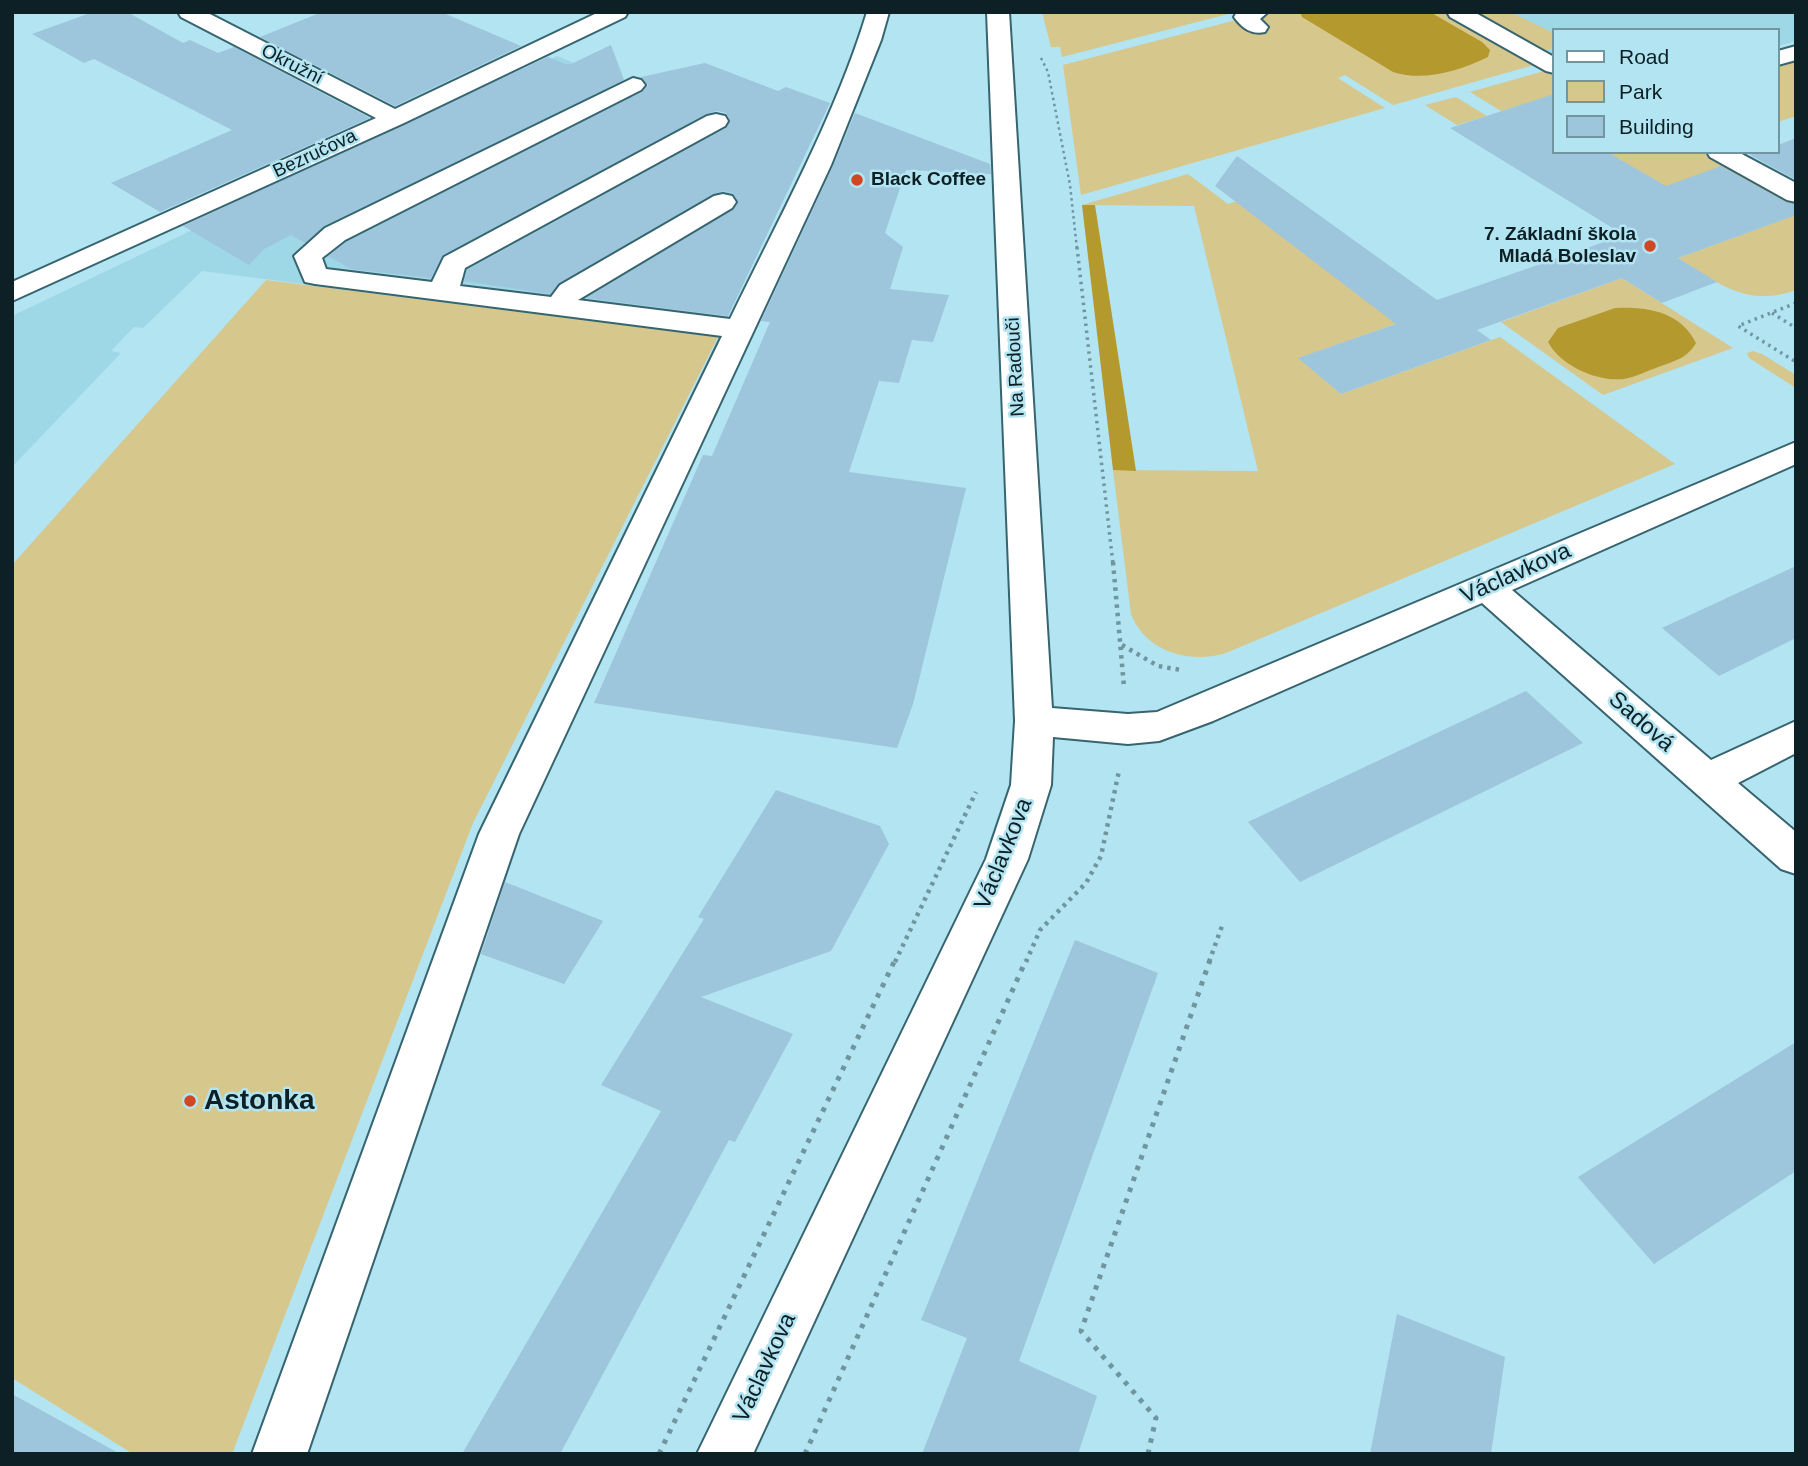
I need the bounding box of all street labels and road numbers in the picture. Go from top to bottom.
street label: Okružní [257,40,327,90]
street label: Bezručova [270,125,360,183]
street label: Na Radouči [1002,317,1030,417]
street label: Václavkova [1457,537,1575,611]
street label: Sadová [1603,686,1679,758]
street label: Václavkova [969,794,1039,914]
street label: Václavkova [728,1309,802,1427]

